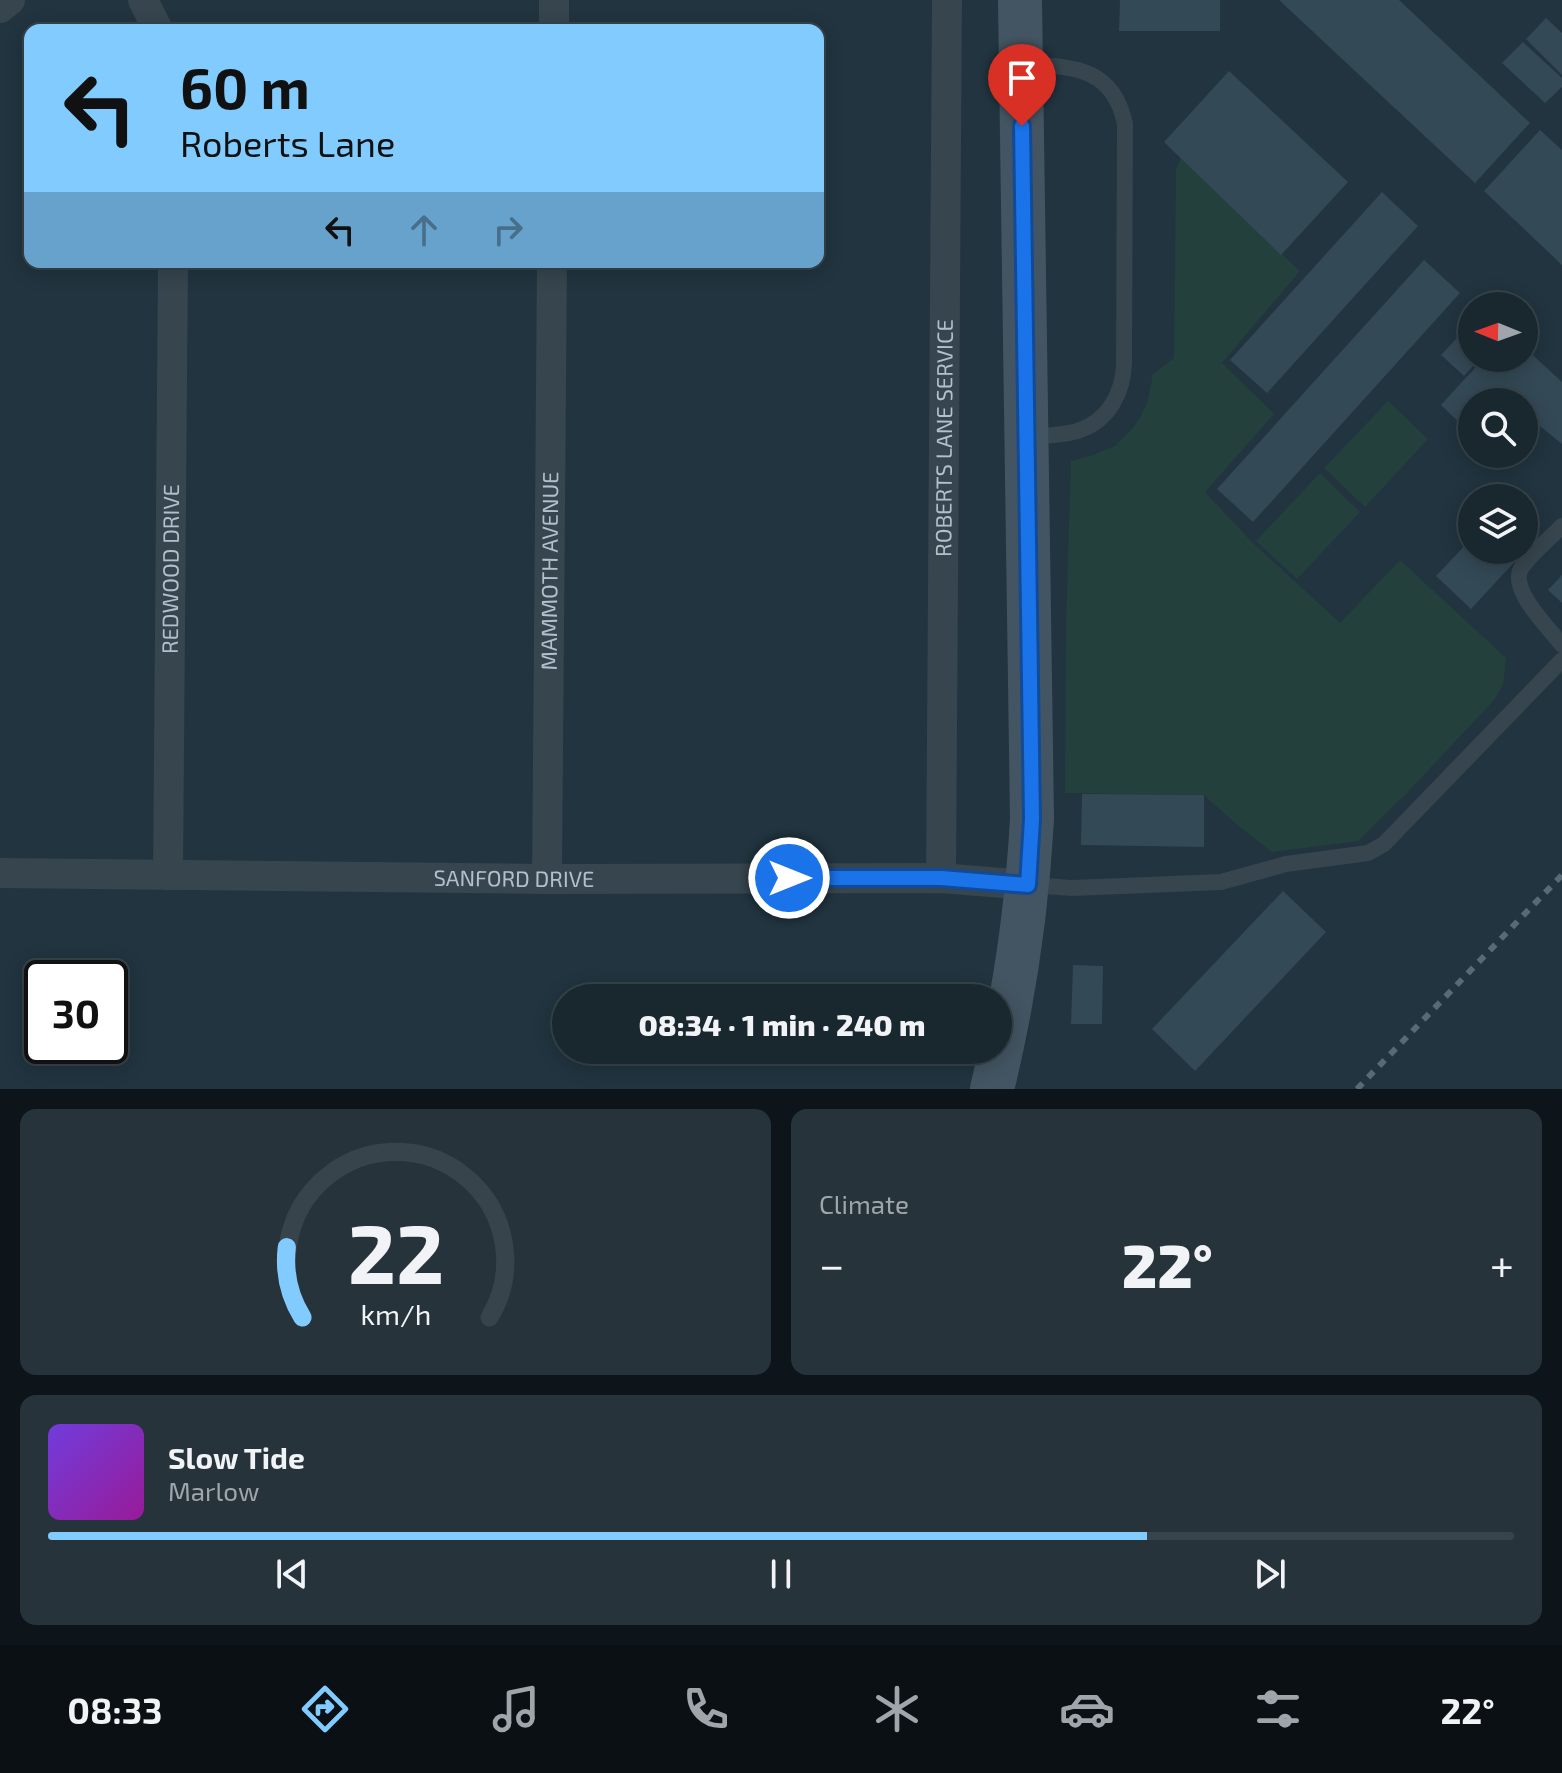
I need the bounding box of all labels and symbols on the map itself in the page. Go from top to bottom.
pin [988,44,1056,126]
north arrow [1458,292,1538,372]
street label: ROBERTS LANE SERVICE [929,319,957,557]
street label: MAMMOTH AVENUE [535,471,562,671]
street label: REDWOOD DRIVE [156,484,183,654]
position arrow [747,836,831,920]
street label: SANFORD DRIVE [433,864,594,891]
speed limit sign: 30 [24,960,128,1064]

